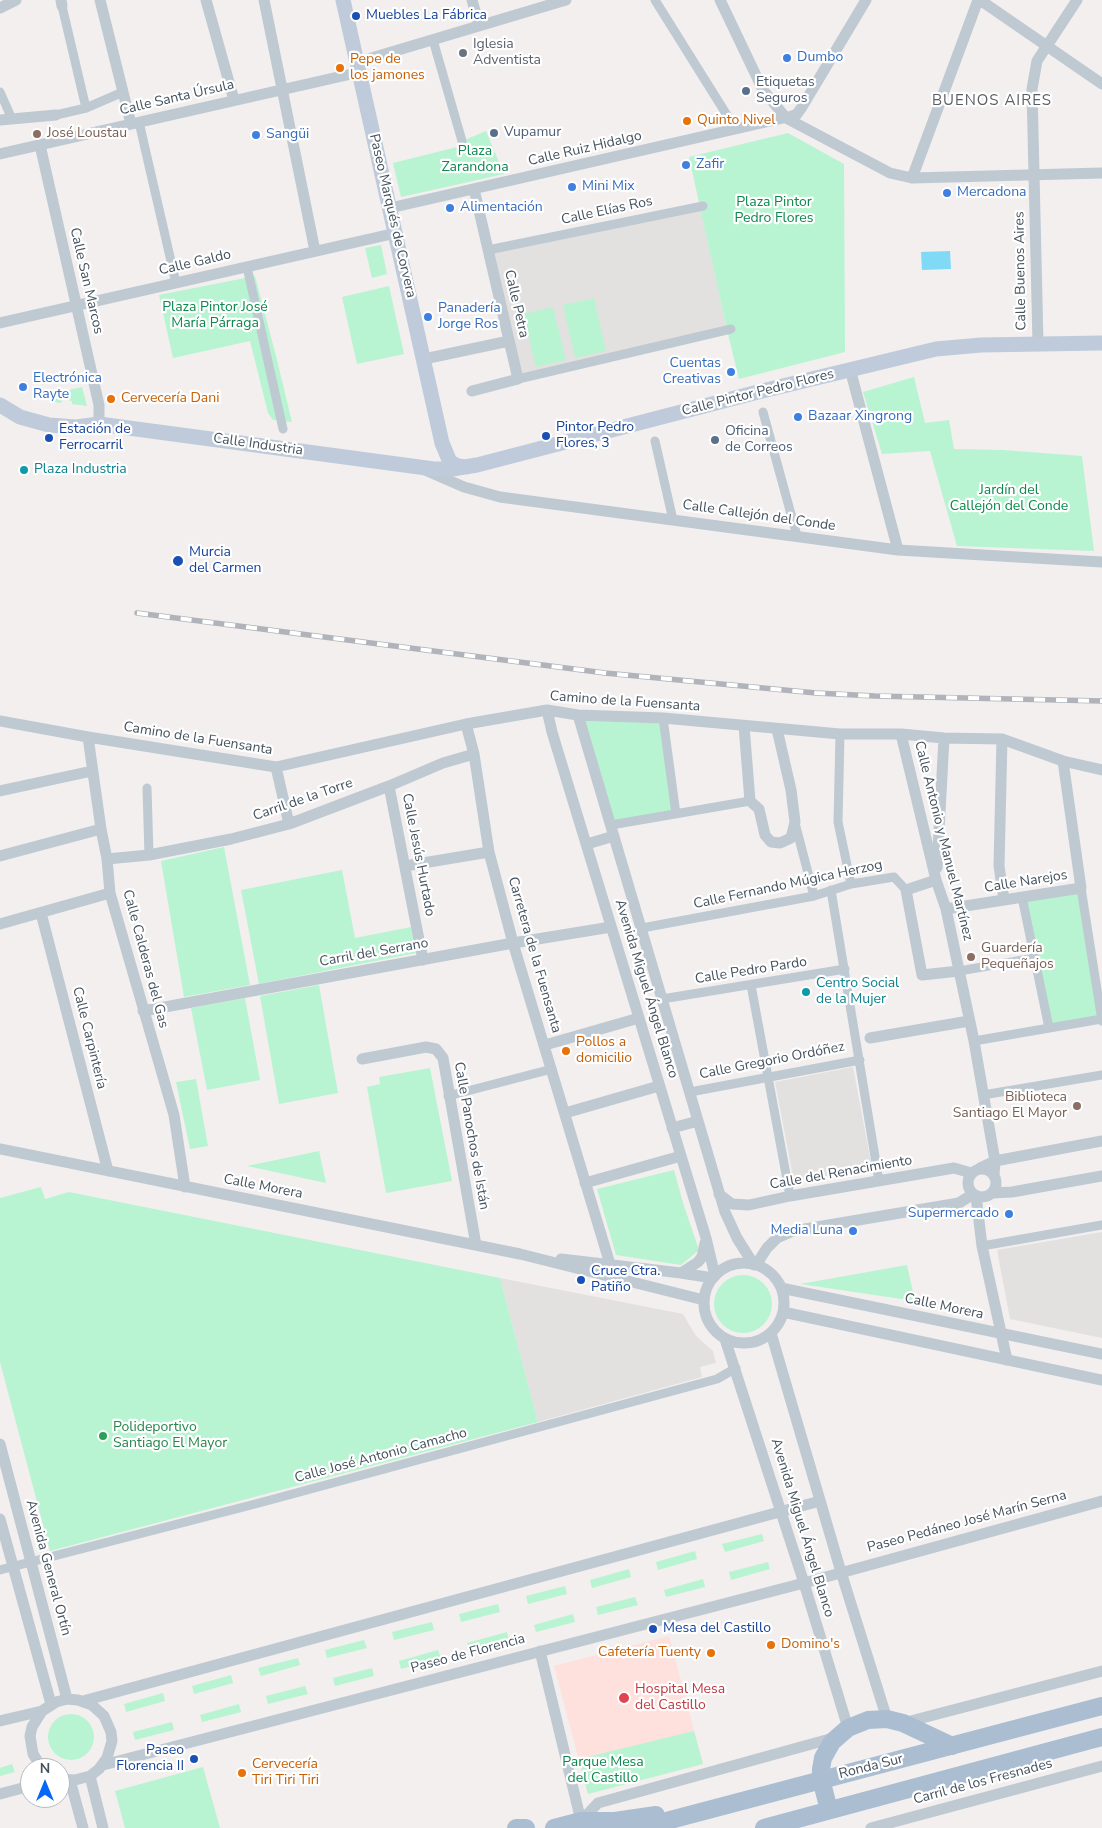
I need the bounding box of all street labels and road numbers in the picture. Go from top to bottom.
street label: Calle Santa Úrsula [118,77,236,119]
street label: Calle Ruiz Hidalgo [527,128,643,170]
street label: Paseo Marqués de Corvera [365,132,419,300]
street label: Calle Elías Ros [560,193,654,229]
street label: Calle Buenos Aires [1012,211,1030,331]
street label: Calle San Marcos [66,226,106,336]
street label: Calle Galdo [157,247,233,279]
street label: Calle Petra [500,268,532,340]
street label: Calle Pintor Pedro Flores [680,366,836,420]
street label: Calle Industria [212,430,304,460]
street label: Calle Callejón del Conde [681,497,837,535]
street label: Camino de la Fuensanta [549,688,701,716]
street label: Camino de la Fuensanta [122,719,274,759]
street label: Calle Antonio y Manuel Martínez [910,739,976,943]
street label: Carril de la Torre [251,775,355,825]
street label: Calle Jesús Hurtado [398,792,438,918]
street label: Calle Fernando Múgica Herzog [692,857,884,913]
street label: Calle Narejos [983,867,1069,897]
street label: Carretera de la Fuensanta [504,875,564,1035]
street label: Calle Calderas del Gas [118,888,172,1030]
street label: Avenida Miguel Ángel Blanco [611,898,681,1080]
street label: Carril del Serrano [318,935,430,971]
street label: Calle Pedro Pardo [694,954,808,988]
street label: Calle Carpintería [68,985,110,1091]
street label: Calle Gregorio Ordóñez [698,1039,846,1083]
street label: Calle Panochos de Istán [450,1061,492,1211]
street label: Calle del Renacimiento [769,1152,913,1194]
street label: Calle Morera [222,1171,304,1203]
street label: Calle Morera [903,1290,985,1324]
street label: Calle José Antonio Camacho [293,1425,469,1487]
street label: Avenida Miguel Ángel Blanco [767,1437,837,1619]
street label: Paseo Pedáneo José Marín Serna [866,1487,1068,1557]
street label: Avenida General Ortín [22,1498,74,1638]
street label: Paseo de Florencia [409,1631,527,1677]
street label: Ronda Sur [837,1751,905,1783]
street label: Carril de los Fresnades [912,1755,1054,1809]

